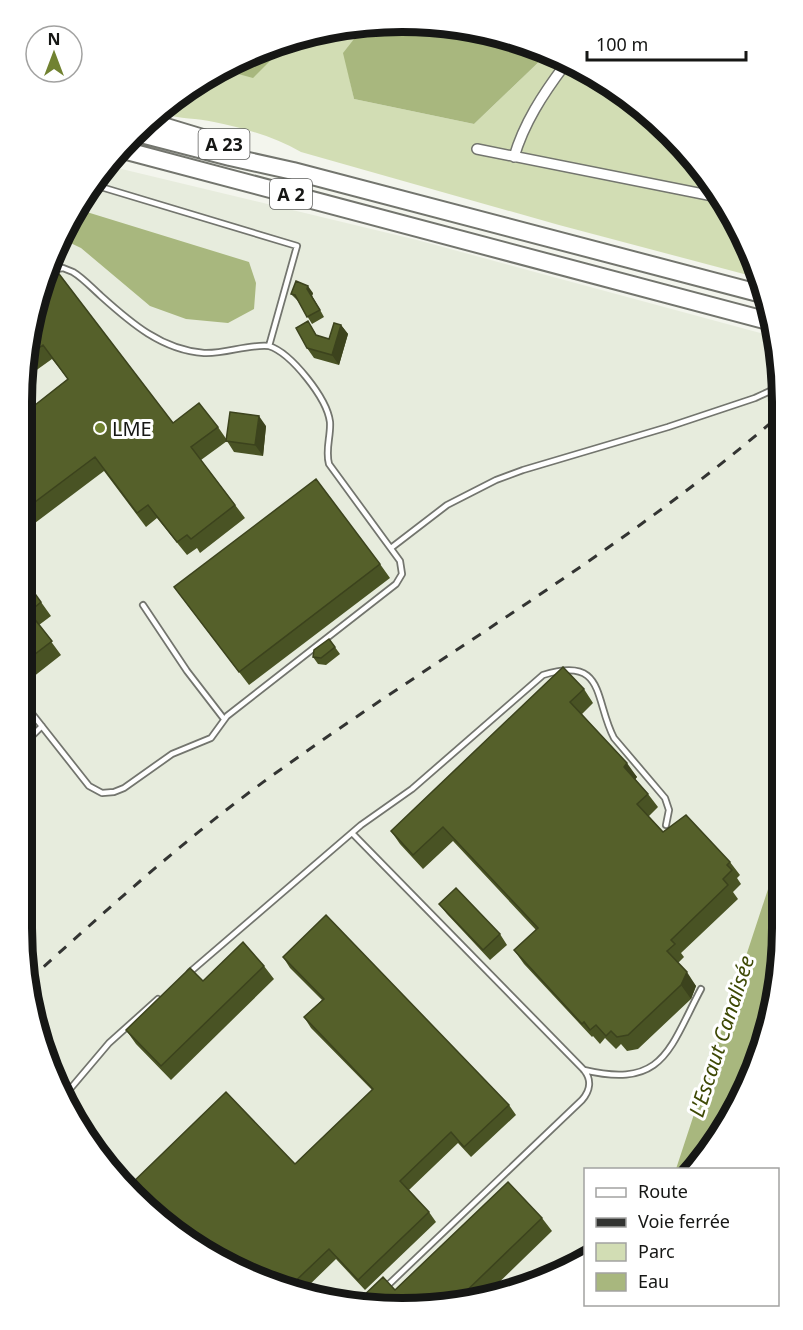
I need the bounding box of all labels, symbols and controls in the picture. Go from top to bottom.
north arrow [24,24,84,84]
scale bar [587,24,746,62]
text: N [47,28,61,50]
text: 100 m [596,32,648,56]
road number: A 23 [198,129,250,159]
road number: A 2 [270,179,312,209]
place label: LME [112,415,152,442]
marker: LME [93,421,107,435]
water label: L'Escaut Canalisée [682,952,760,1120]
legend [584,1168,779,1306]
text: Route [638,1179,688,1203]
text: Voie ferrée [638,1209,730,1233]
text: Parc [638,1239,675,1263]
text: Eau [638,1269,669,1293]

